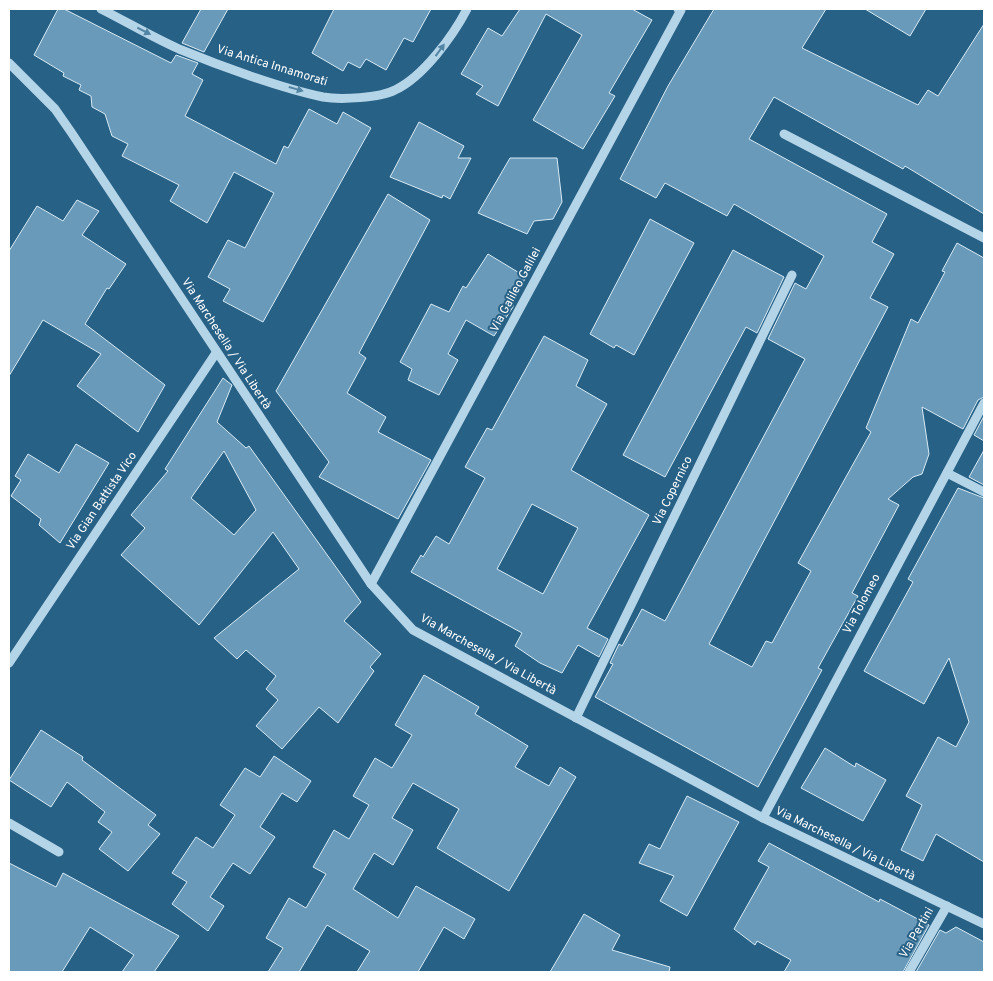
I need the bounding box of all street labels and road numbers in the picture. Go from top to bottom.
street label: Via Antica Innamorati [215,42,329,90]
street label: Via Galileo Galilei [487,245,545,335]
street label: Via Marchesella / Via Libertà [177,275,275,413]
street label: Via Gian Battista Vico [63,448,141,553]
street label: Via Copernico [649,453,697,528]
street label: Via Tolomeo [840,571,885,637]
street label: Via Marchesella / Via Libertà [417,611,559,699]
street label: Via Marchesella / Via Libertà [772,803,918,885]
street label: Via Pertini [896,905,938,961]

